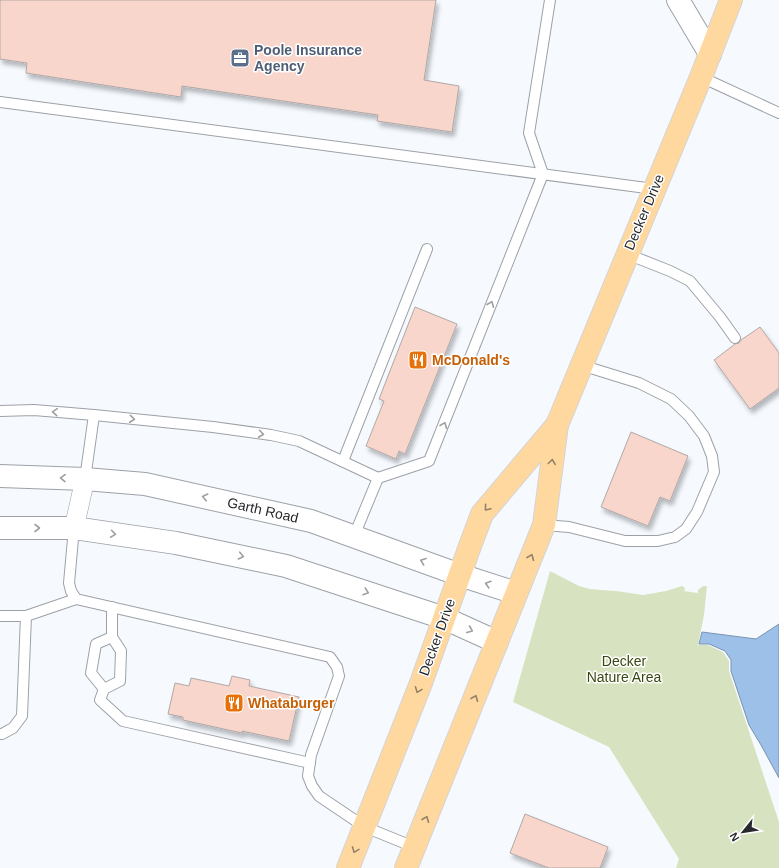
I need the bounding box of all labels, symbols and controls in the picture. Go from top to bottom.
place label: Poole Insurance Agency [254,42,362,74]
office icon: Poole Insurance Agency [229,47,251,69]
street label: Decker Drive [621,171,667,252]
one-way arrow [487,301,495,308]
restaurant icon: McDonald's [407,349,429,371]
place label: McDonald's [432,352,510,368]
one-way arrow [52,407,58,416]
one-way arrow [129,414,135,423]
one-way arrow [439,421,447,428]
one-way arrow [258,429,264,438]
one-way arrow [547,459,556,465]
one-way arrow [60,474,66,482]
one-way arrow [202,494,208,502]
street label: Garth Road [226,494,300,526]
one-way arrow [484,504,491,511]
one-way arrow [34,524,40,532]
one-way arrow [110,529,116,538]
one-way arrow [238,552,244,560]
one-way arrow [526,554,534,561]
one-way arrow [420,558,427,566]
one-way arrow [485,580,492,589]
one-way arrow [362,588,369,596]
street label: Decker Drive [416,596,458,678]
one-way arrow [466,625,474,633]
park label: Decker Nature Area [587,653,662,685]
one-way arrow [415,687,423,694]
restaurant icon: Whataburger [223,692,245,714]
place label: Whataburger [248,695,335,711]
one-way arrow [470,695,478,702]
north arrow [723,812,763,852]
one-way arrow [421,815,429,823]
text: N [727,831,742,843]
one-way arrow [352,847,360,854]

